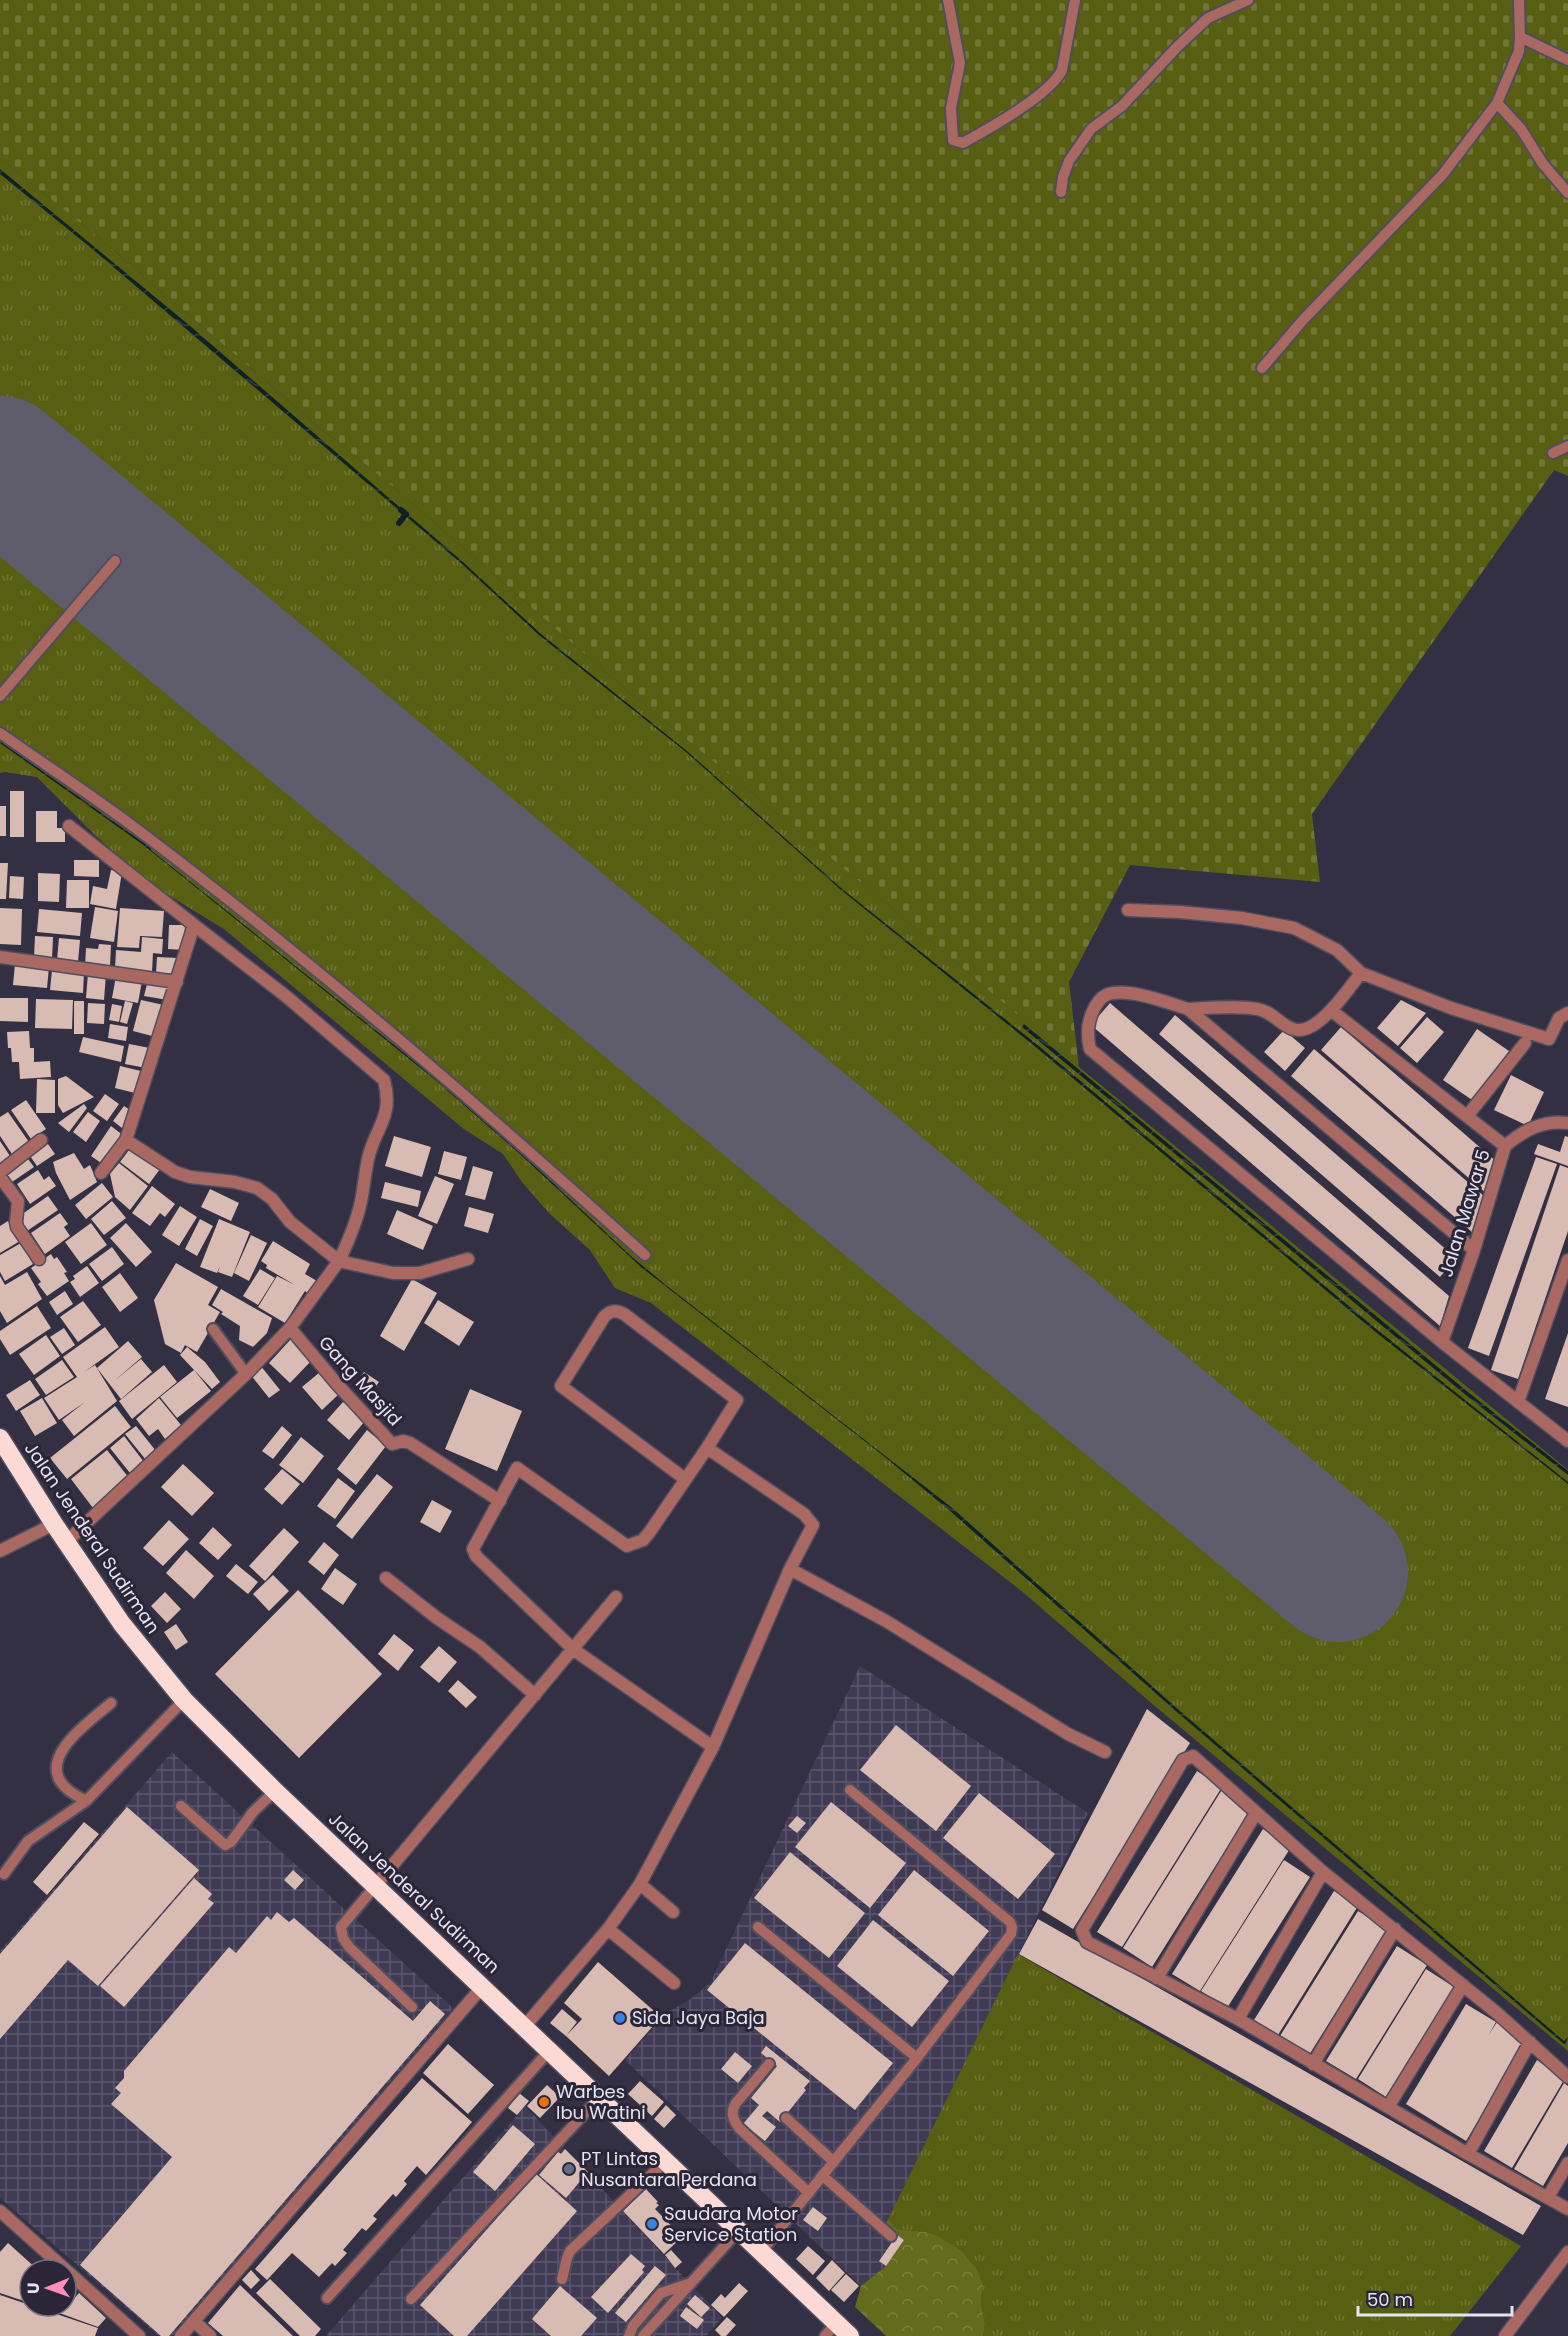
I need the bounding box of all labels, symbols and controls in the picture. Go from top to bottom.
street label: Jalan Mawar 5 [1433,1146,1496,1280]
street label: Gang Masjid [313,1330,407,1431]
street label: Jalan Jenderal Sudirman [19,1437,166,1638]
street label: Jalan Jenderal Sudirman [323,1806,505,1979]
place label: Sida Jaya Baja [632,2005,765,2030]
marker: Sida Jaya Baja [613,2011,627,2025]
place label: Warbes Ibu Watini [556,2079,646,2125]
marker: Warbes Ibu Watini [537,2095,551,2109]
place label: PT Lintas Nusantara Perdana [581,2146,757,2192]
marker: PT Lintas Nusantara Perdana [562,2162,576,2176]
place label: Saudara Motor Service Station [664,2201,798,2247]
marker: Saudara Motor Service Station [645,2217,659,2231]
north arrow [18,2258,78,2318]
scale bar [1358,2279,1512,2317]
text: U [22,2282,45,2294]
text: 50 m [1367,2287,1413,2312]

